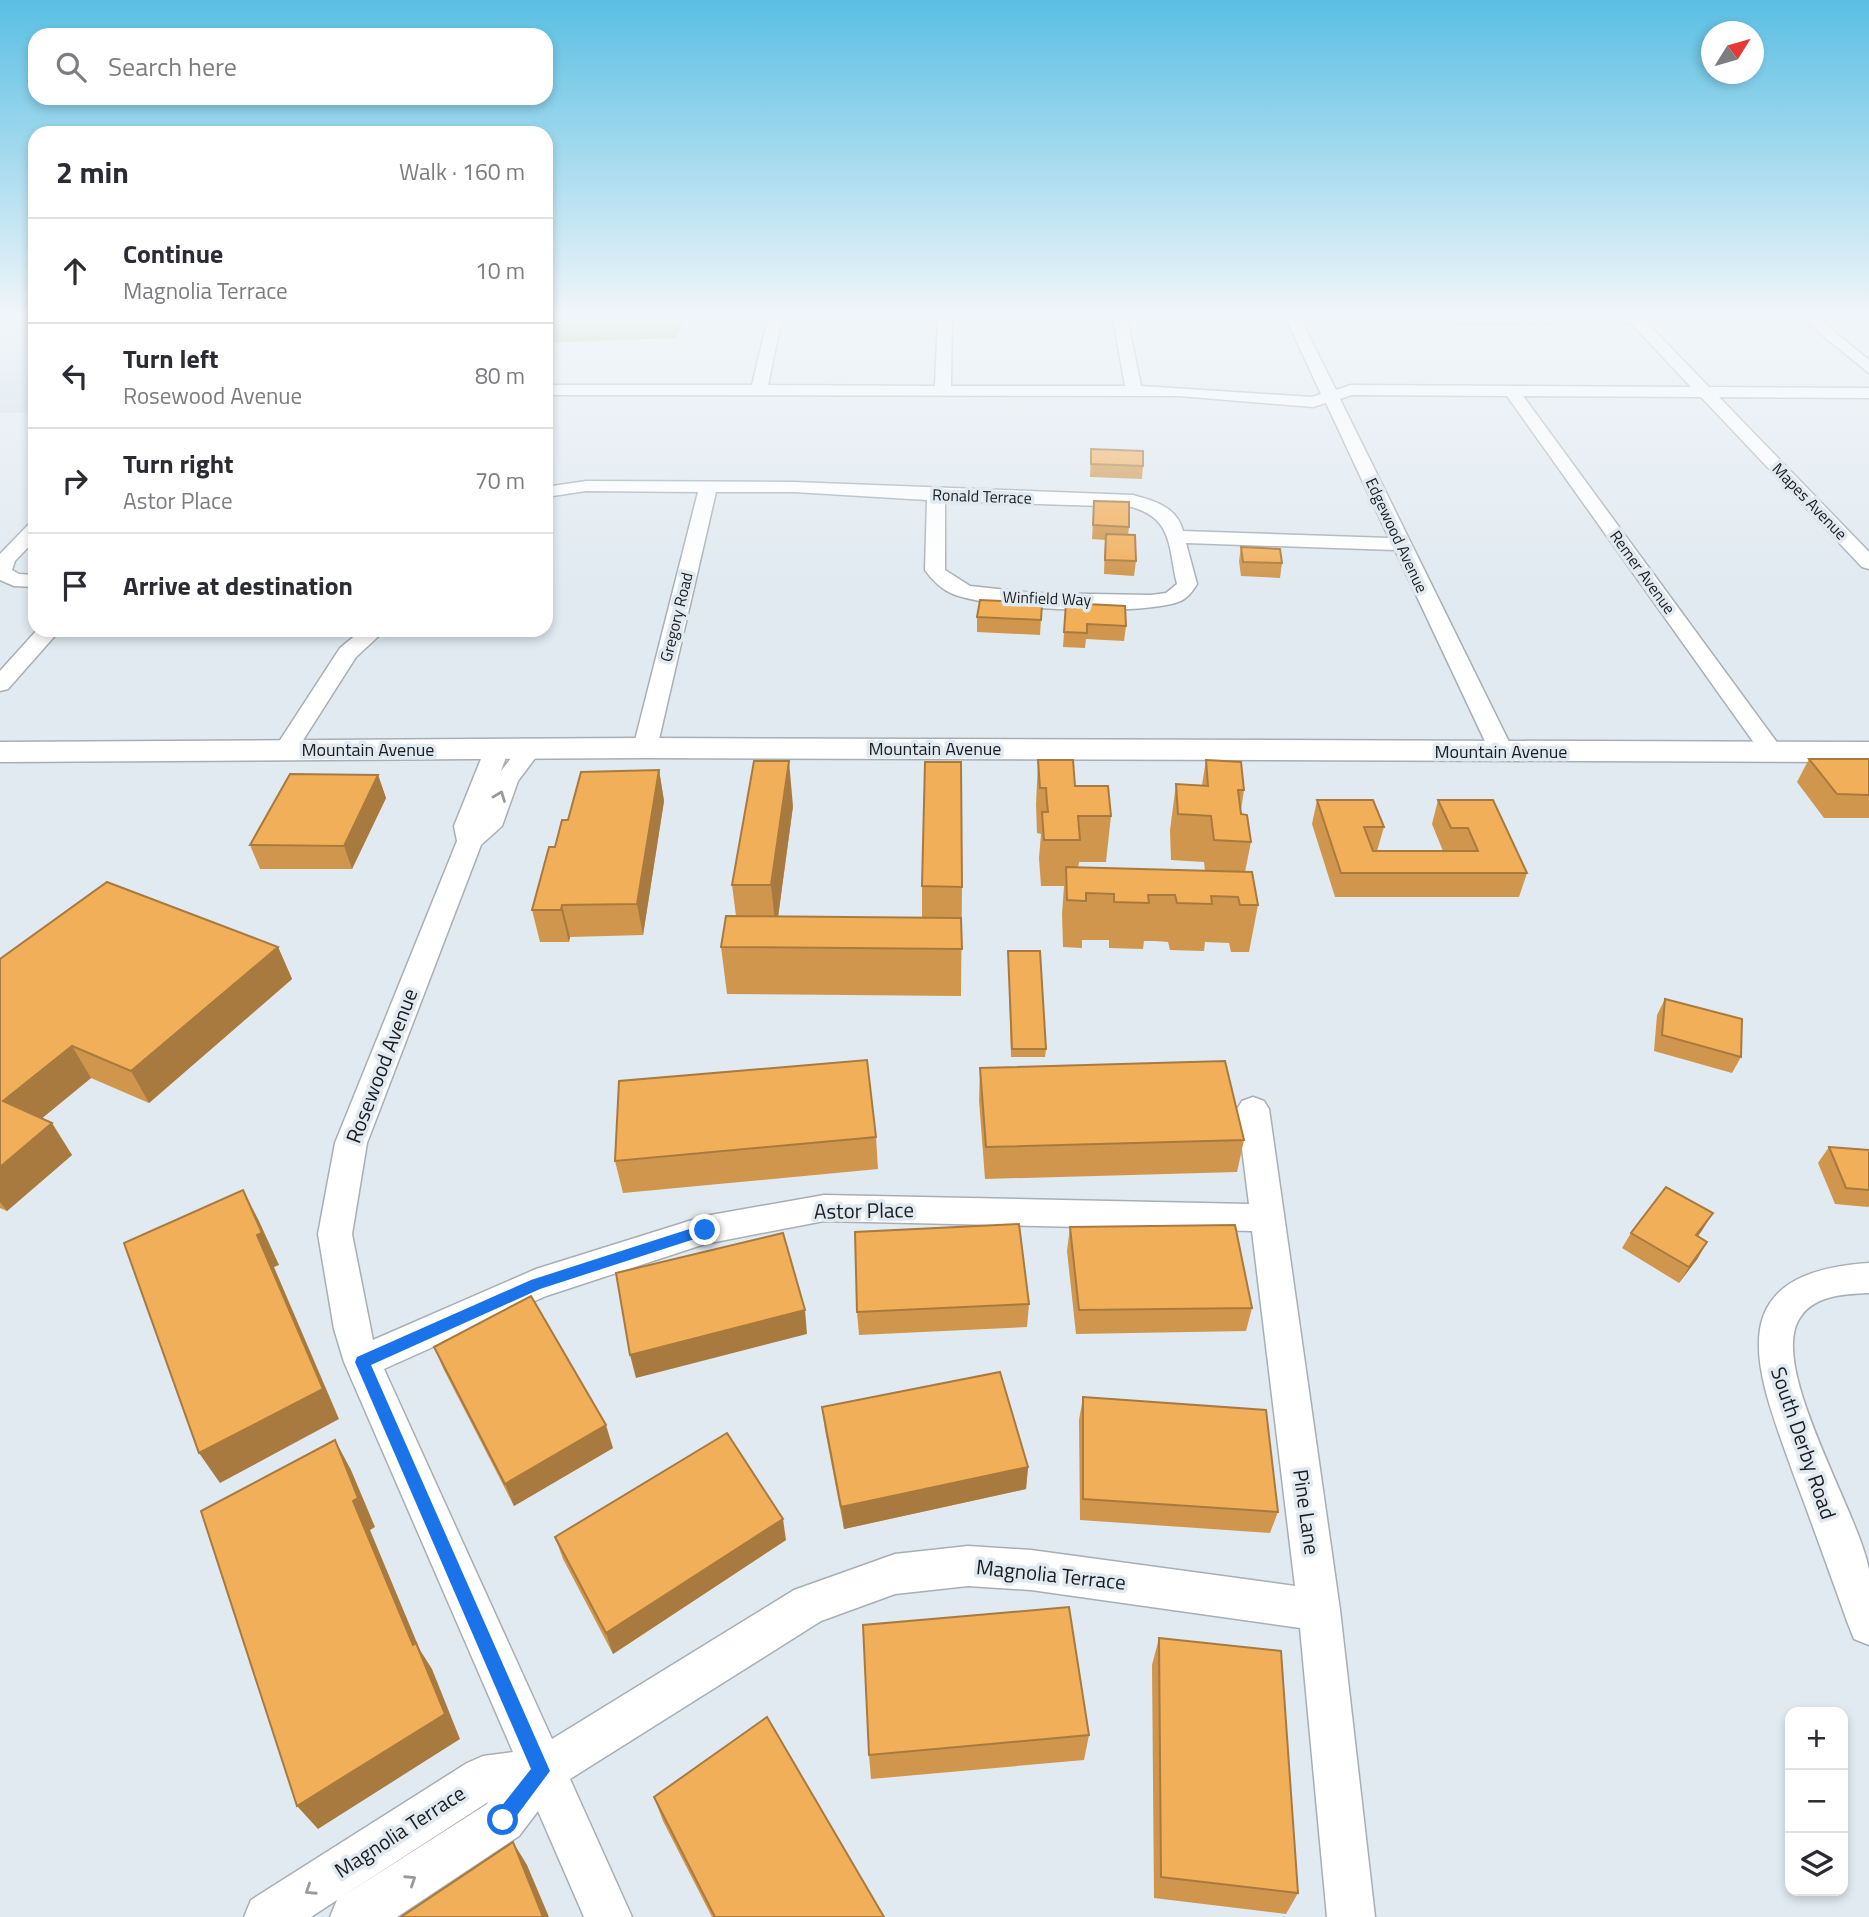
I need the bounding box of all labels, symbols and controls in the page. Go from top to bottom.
north arrow [1701,21,1764,84]
search box [28,28,553,105]
text: Search here [108,47,237,86]
icon: search [52,48,90,86]
text: 2 min [56,149,129,195]
text: Walk · 160 m [399,154,525,189]
text: Continue [123,234,223,273]
icon: ahead [56,252,94,290]
text: 10 m [475,253,525,288]
text: Magnolia Terrace [123,273,288,308]
text: Turn left [123,339,218,378]
icon: left [56,357,94,395]
text: 80 m [475,358,525,393]
text: Rosewood Avenue [123,378,302,413]
text: Turn right [123,444,234,483]
street label: Mapes Avenue [1767,457,1853,545]
icon: right [56,462,94,500]
text: 70 m [475,463,525,498]
street label: Edgewood Avenue [1360,474,1434,596]
street label: Ronald Terrace [932,482,1032,510]
text: Astor Place [123,483,233,518]
street label: Remer Avenue [1604,525,1682,619]
text: Arrive at destination [123,566,353,605]
icon: arrive [56,567,94,605]
street label: Gregory Road [653,570,699,664]
street label: Winfield Way [1002,584,1092,612]
street label: Mountain Avenue [869,735,1001,762]
street label: Mountain Avenue [302,736,434,763]
street label: Mountain Avenue [1435,738,1567,765]
one-way arrow [492,790,506,802]
street label: Rosewood Avenue [337,984,425,1148]
street label: Astor Place [814,1193,914,1227]
route end [689,1214,720,1245]
street label: South Derby Road [1763,1362,1845,1523]
street label: Pine Lane [1285,1467,1329,1557]
street label: Magnolia Terrace [975,1550,1128,1598]
map controls [1785,1707,1848,1896]
button: + [1785,1707,1848,1770]
button: − [1785,1770,1848,1833]
street label: Magnolia Terrace [328,1777,471,1886]
route start [487,1804,518,1835]
button: layers [1785,1833,1848,1896]
one-way arrow [403,1875,416,1888]
one-way arrow [305,1882,318,1895]

